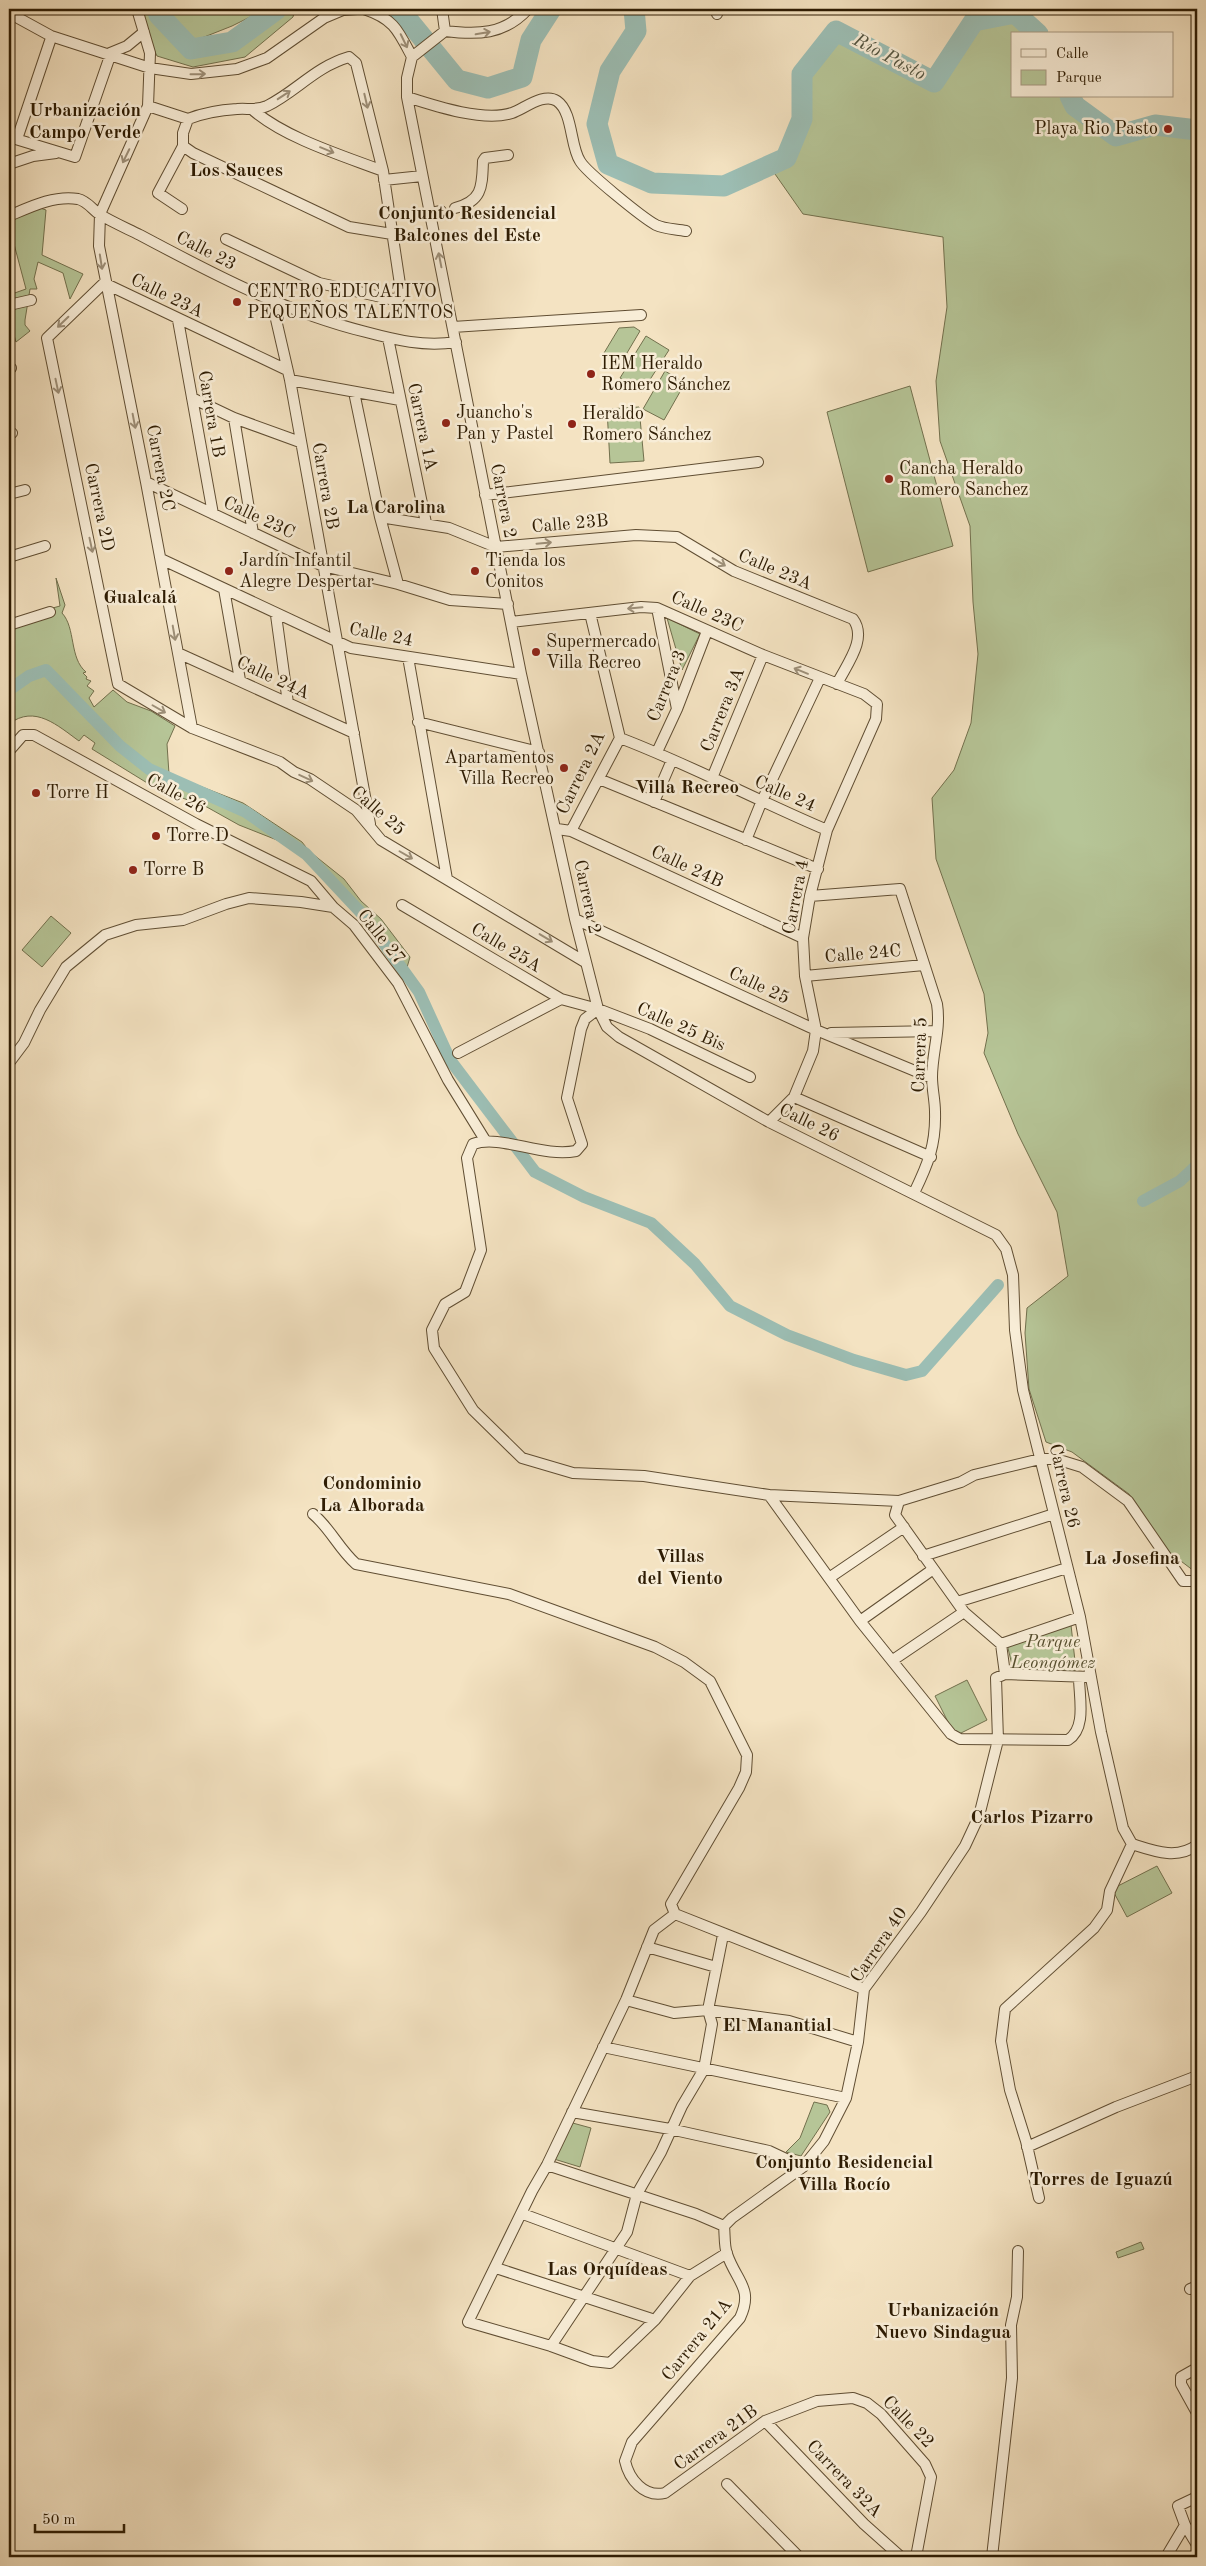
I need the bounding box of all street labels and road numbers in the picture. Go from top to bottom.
street label: Calle 23 [173,228,239,274]
street label: Calle 23A [128,271,207,321]
street label: Carrera 1B [194,369,228,459]
street label: Carrera 1A [404,381,440,473]
street label: Carrera 2C [143,423,177,513]
street label: Carrera 2B [308,441,342,531]
street label: Carrera 2D [81,461,117,553]
street label: Carrera 2 [487,462,519,540]
street label: Calle 23C [220,494,298,542]
street label: Calle 23B [531,512,609,536]
street label: Calle 23A [735,546,815,594]
street label: Calle 23C [668,588,746,636]
street label: Calle 24 [347,620,415,650]
street label: Carrera 3 [644,648,690,724]
street label: Calle 24A [234,653,313,703]
street label: Carrera 3A [698,665,748,755]
street label: Carrera 2A [553,729,609,817]
street label: Calle 26 [143,770,209,818]
street label: Calle 24 [752,773,818,815]
street label: Calle 25 [348,783,408,839]
street label: Calle 24B [648,843,726,891]
street label: Carrera 2 [570,858,604,936]
street label: Carrera 4 [780,858,812,936]
street label: Calle 27 [354,906,408,968]
street label: Calle 25A [468,920,545,976]
street label: Calle 24C [824,942,902,966]
street label: Calle 25 [726,964,792,1008]
street label: Calle 25 Bis [634,999,728,1055]
street label: Carrera 5 [910,1017,930,1093]
street label: Calle 26 [776,1101,842,1145]
street label: Carrera 26 [1046,1442,1082,1530]
street label: Carrera 40 [847,1904,911,1986]
street label: Carrera 21A [659,2295,736,2384]
street label: Calle 22 [879,2392,937,2452]
street label: Carrera 21B [671,2402,761,2474]
street label: Carrera 32A [803,2437,885,2521]

